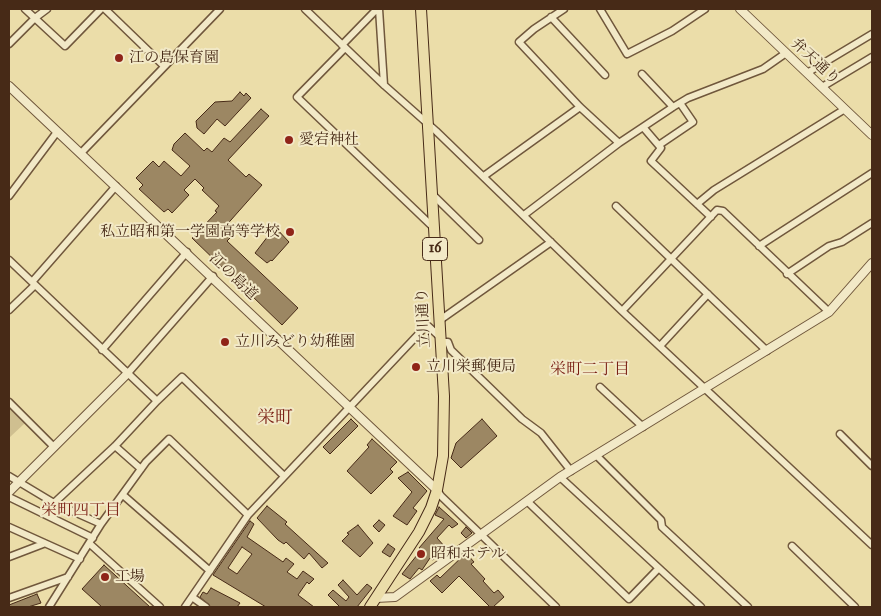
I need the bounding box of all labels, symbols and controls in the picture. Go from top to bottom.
street label: 弁天通り [787,35,843,89]
place label: 江の島保育園 [129,49,219,67]
marker: 江の島保育園 [113,52,125,64]
place label: 愛宕神社 [299,131,359,149]
marker: 愛宕神社 [283,134,295,146]
place label: 私立昭和第一学園高等学校 [100,223,280,241]
marker: 私立昭和第一学園高等学校 [284,226,296,238]
road number: 16 [422,238,448,260]
street label: 江の島道 [205,250,261,304]
street label: 立川通り [413,288,435,348]
place label: 立川みどり幼稚園 [235,333,355,351]
marker: 立川みどり幼稚園 [219,336,231,348]
place label: 立川栄郵便局 [426,358,516,376]
district label: 栄町二丁目 [550,360,630,380]
marker: 立川栄郵便局 [410,361,422,373]
district label: 栄町 [257,408,293,430]
district label: 栄町四丁目 [41,501,121,521]
place label: 昭和ホテル [431,545,506,563]
marker: 昭和ホテル [415,548,427,560]
place label: 工場 [115,568,145,586]
marker: 工場 [99,571,111,583]

